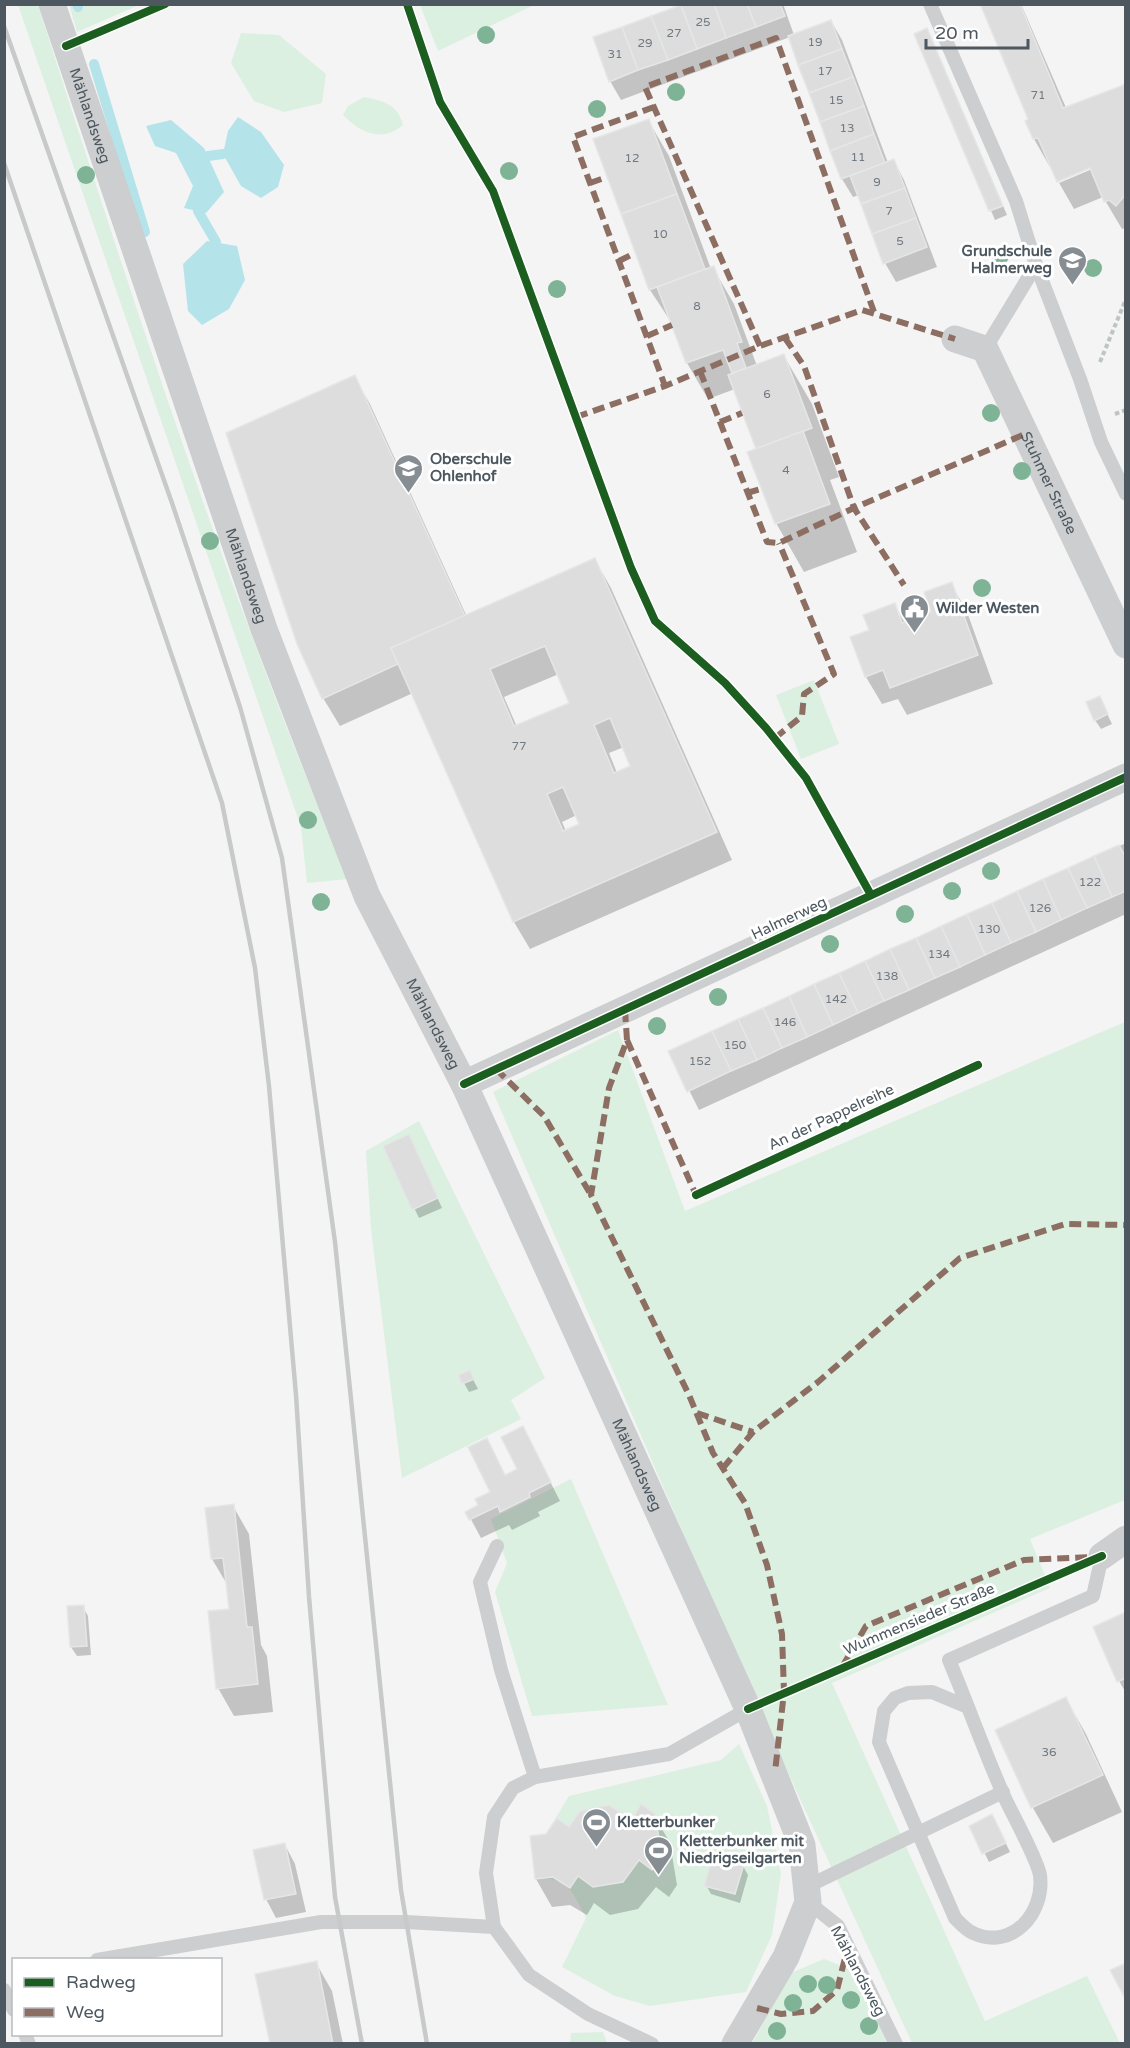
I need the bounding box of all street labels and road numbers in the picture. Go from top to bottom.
street label: Mählandsweg [65,66,114,166]
street label: Stuhmer Straße [1017,429,1081,537]
street label: Mählandsweg [221,526,271,626]
street label: Halmerweg [748,893,830,943]
street label: Mählandsweg [402,975,464,1072]
street label: An der Pappelreihe [765,1080,897,1154]
street label: Mählandsweg [608,1416,666,1514]
street label: Wummensieder Straße [841,1579,997,1659]
street label: Mählandsweg [827,1923,889,2019]

